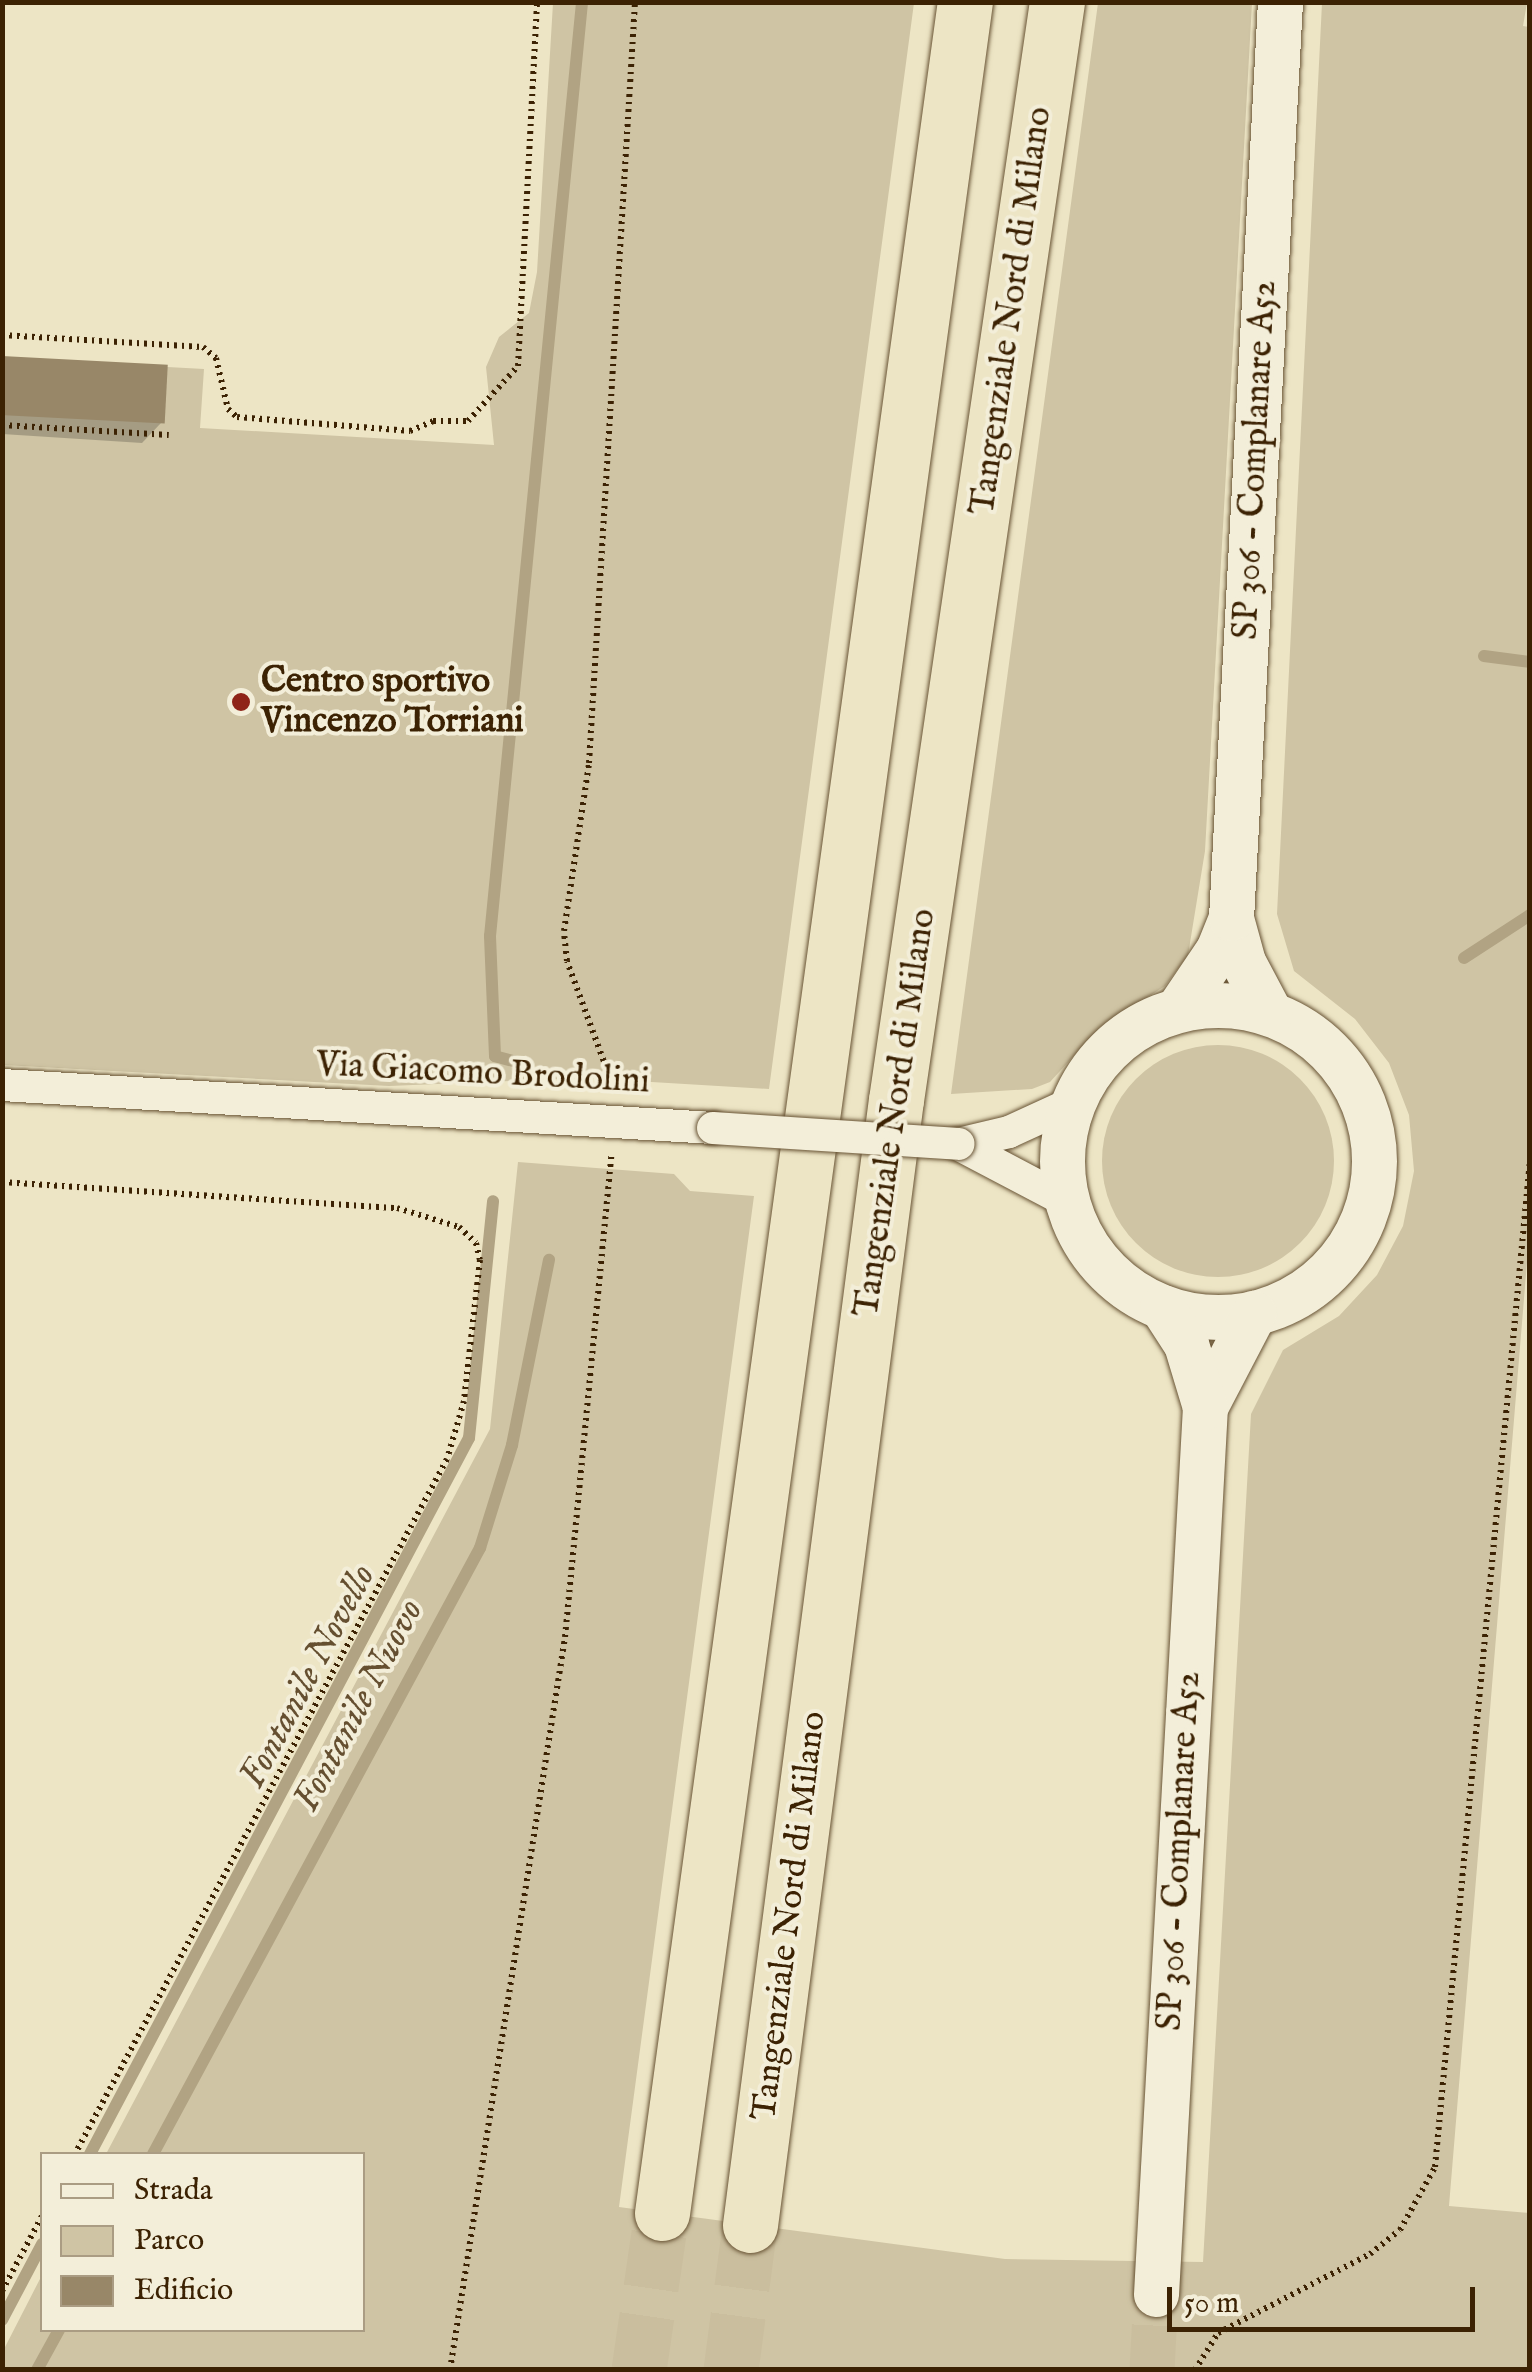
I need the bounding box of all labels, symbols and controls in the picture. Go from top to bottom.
street label: Tangenziale Nord di Milano [963,104,1061,518]
street label: SP 306 - Complanare A52 [1226,279,1286,641]
place label: Centro sportivo Vincenzo Torriani [261,661,524,743]
marker: Centro sportivo Vincenzo Torriani [230,691,252,713]
street label: Tangenziale Nord di Milano [847,906,945,1320]
street label: Via Giacomo Brodolini [315,1044,651,1104]
water label: Fontanile Novello [231,1558,387,1796]
water label: Fontanile Nuovo [285,1592,435,1820]
street label: SP 306 - Complanare A52 [1150,1670,1210,2032]
street label: Tangenziale Nord di Milano [744,1709,836,2123]
legend [40,2152,365,2332]
text: Strada [134,2172,213,2210]
text: Parco [134,2222,204,2260]
scale bar [1172,2267,1480,2329]
text: Edificio [134,2272,233,2310]
text: 50 m [1184,2285,1239,2323]

